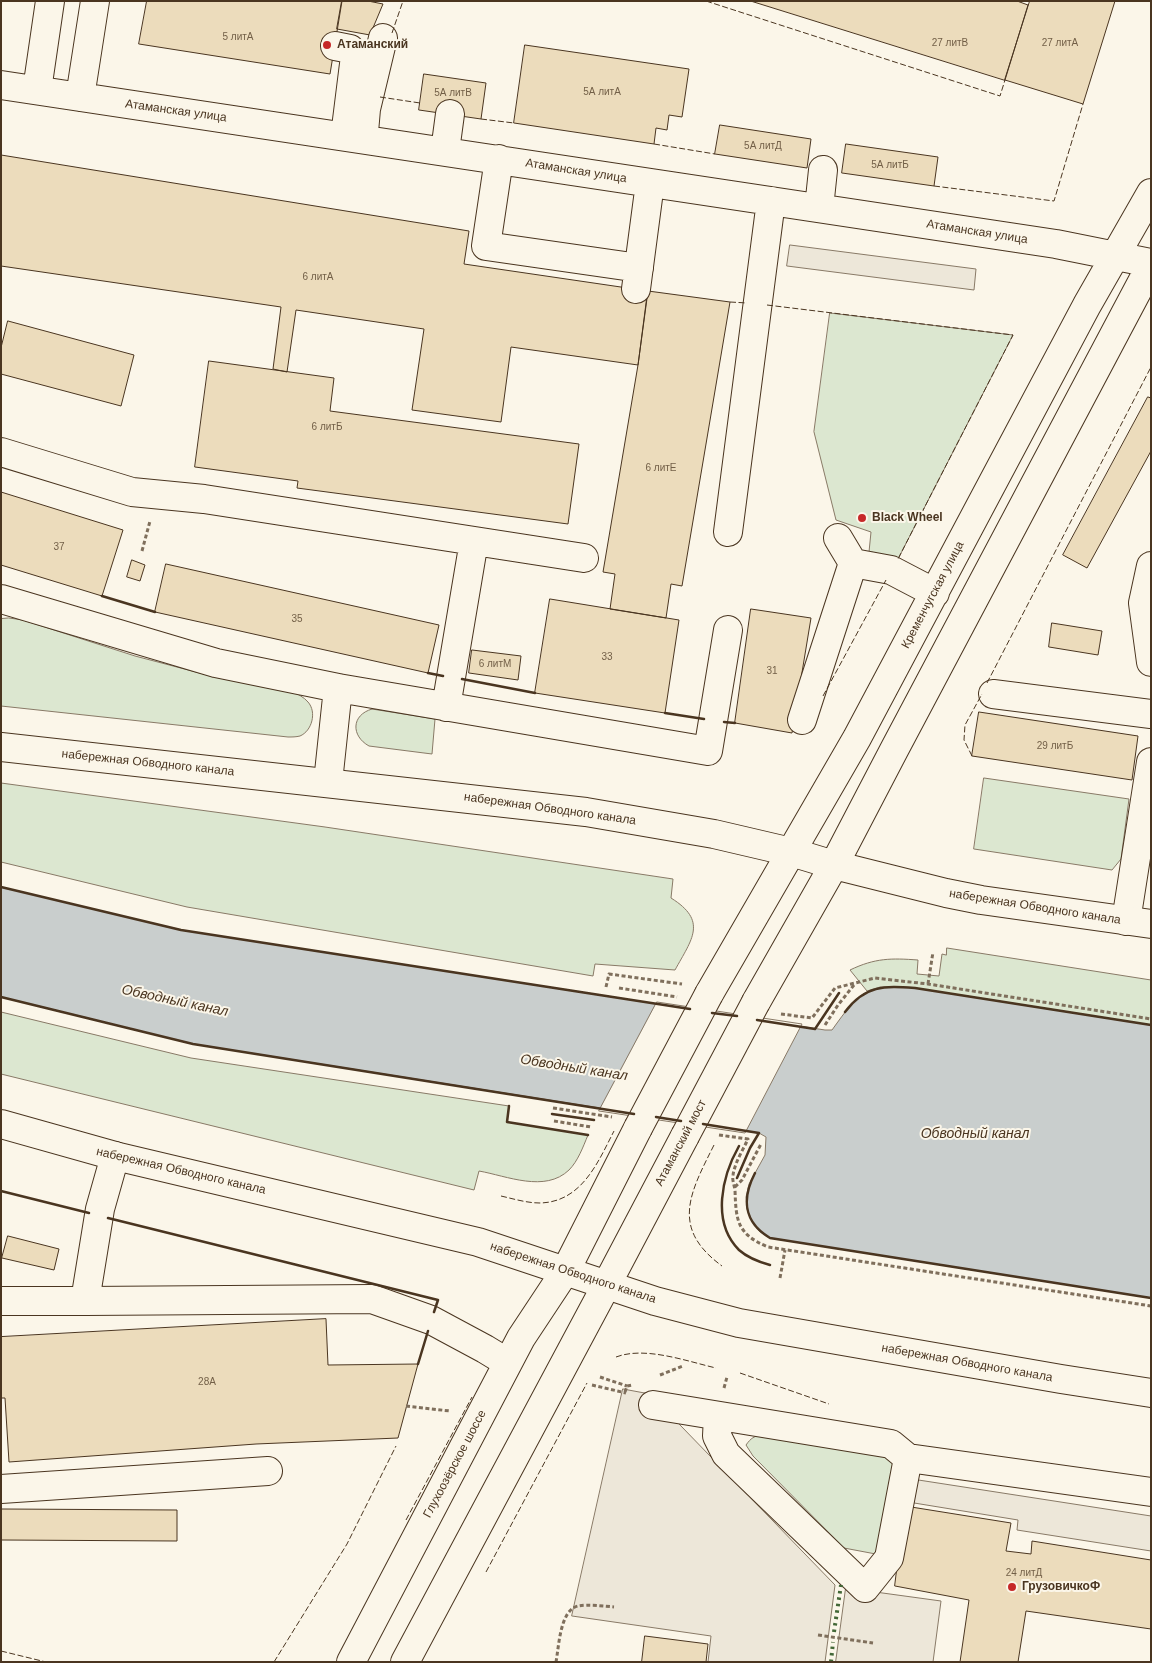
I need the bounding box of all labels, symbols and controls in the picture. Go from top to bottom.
house number: 5 литА [222,31,254,43]
house number: 27 литВ [932,37,968,49]
house number: 27 литА [1042,37,1078,49]
place label: Атаманский [337,38,408,52]
marker: Атаманский [321,39,333,51]
house number: 5А литА [583,86,621,98]
house number: 5А литВ [434,87,472,99]
street label: Атаманская улица [124,97,228,125]
house number: 5А литД [744,140,782,152]
street label: Атаманская улица [524,156,628,186]
house number: 5А литБ [871,159,909,171]
street label: Атаманская улица [925,217,1029,247]
house number: 6 литА [302,271,334,283]
house number: 6 литБ [312,421,342,433]
house number: 6 литЕ [645,462,677,474]
place label: Black Wheel [872,511,943,525]
marker: Black Wheel [856,512,868,524]
street label: Кременчугская улица [899,539,967,651]
house number: 37 [53,541,65,553]
house number: 35 [291,613,303,625]
house number: 33 [601,651,613,663]
house number: 6 литМ [479,658,511,670]
house number: 31 [766,665,778,677]
house number: 29 литБ [1037,740,1073,752]
street label: набережная Обводного канала [61,747,235,779]
street label: набережная Обводного канала [463,790,637,828]
street label: набережная Обводного канала [948,886,1122,928]
water label: Обводный канал [120,981,230,1021]
water label: Обводный канал [519,1051,629,1085]
street label: Атаманский мост [652,1097,710,1189]
water label: Обводный канал [921,1126,1029,1142]
street label: набережная Обводного канала [95,1144,267,1198]
street label: набережная Обводного канала [488,1239,658,1307]
street label: набережная Обводного канала [880,1341,1054,1385]
house number: 28А [198,1376,216,1388]
street label: Глухоозёрское шоссе [421,1408,489,1520]
house number: 24 литД [1006,1567,1042,1579]
place label: ГрузовичкоФ [1022,1580,1100,1594]
marker: ГрузовичкоФ [1006,1581,1018,1593]

